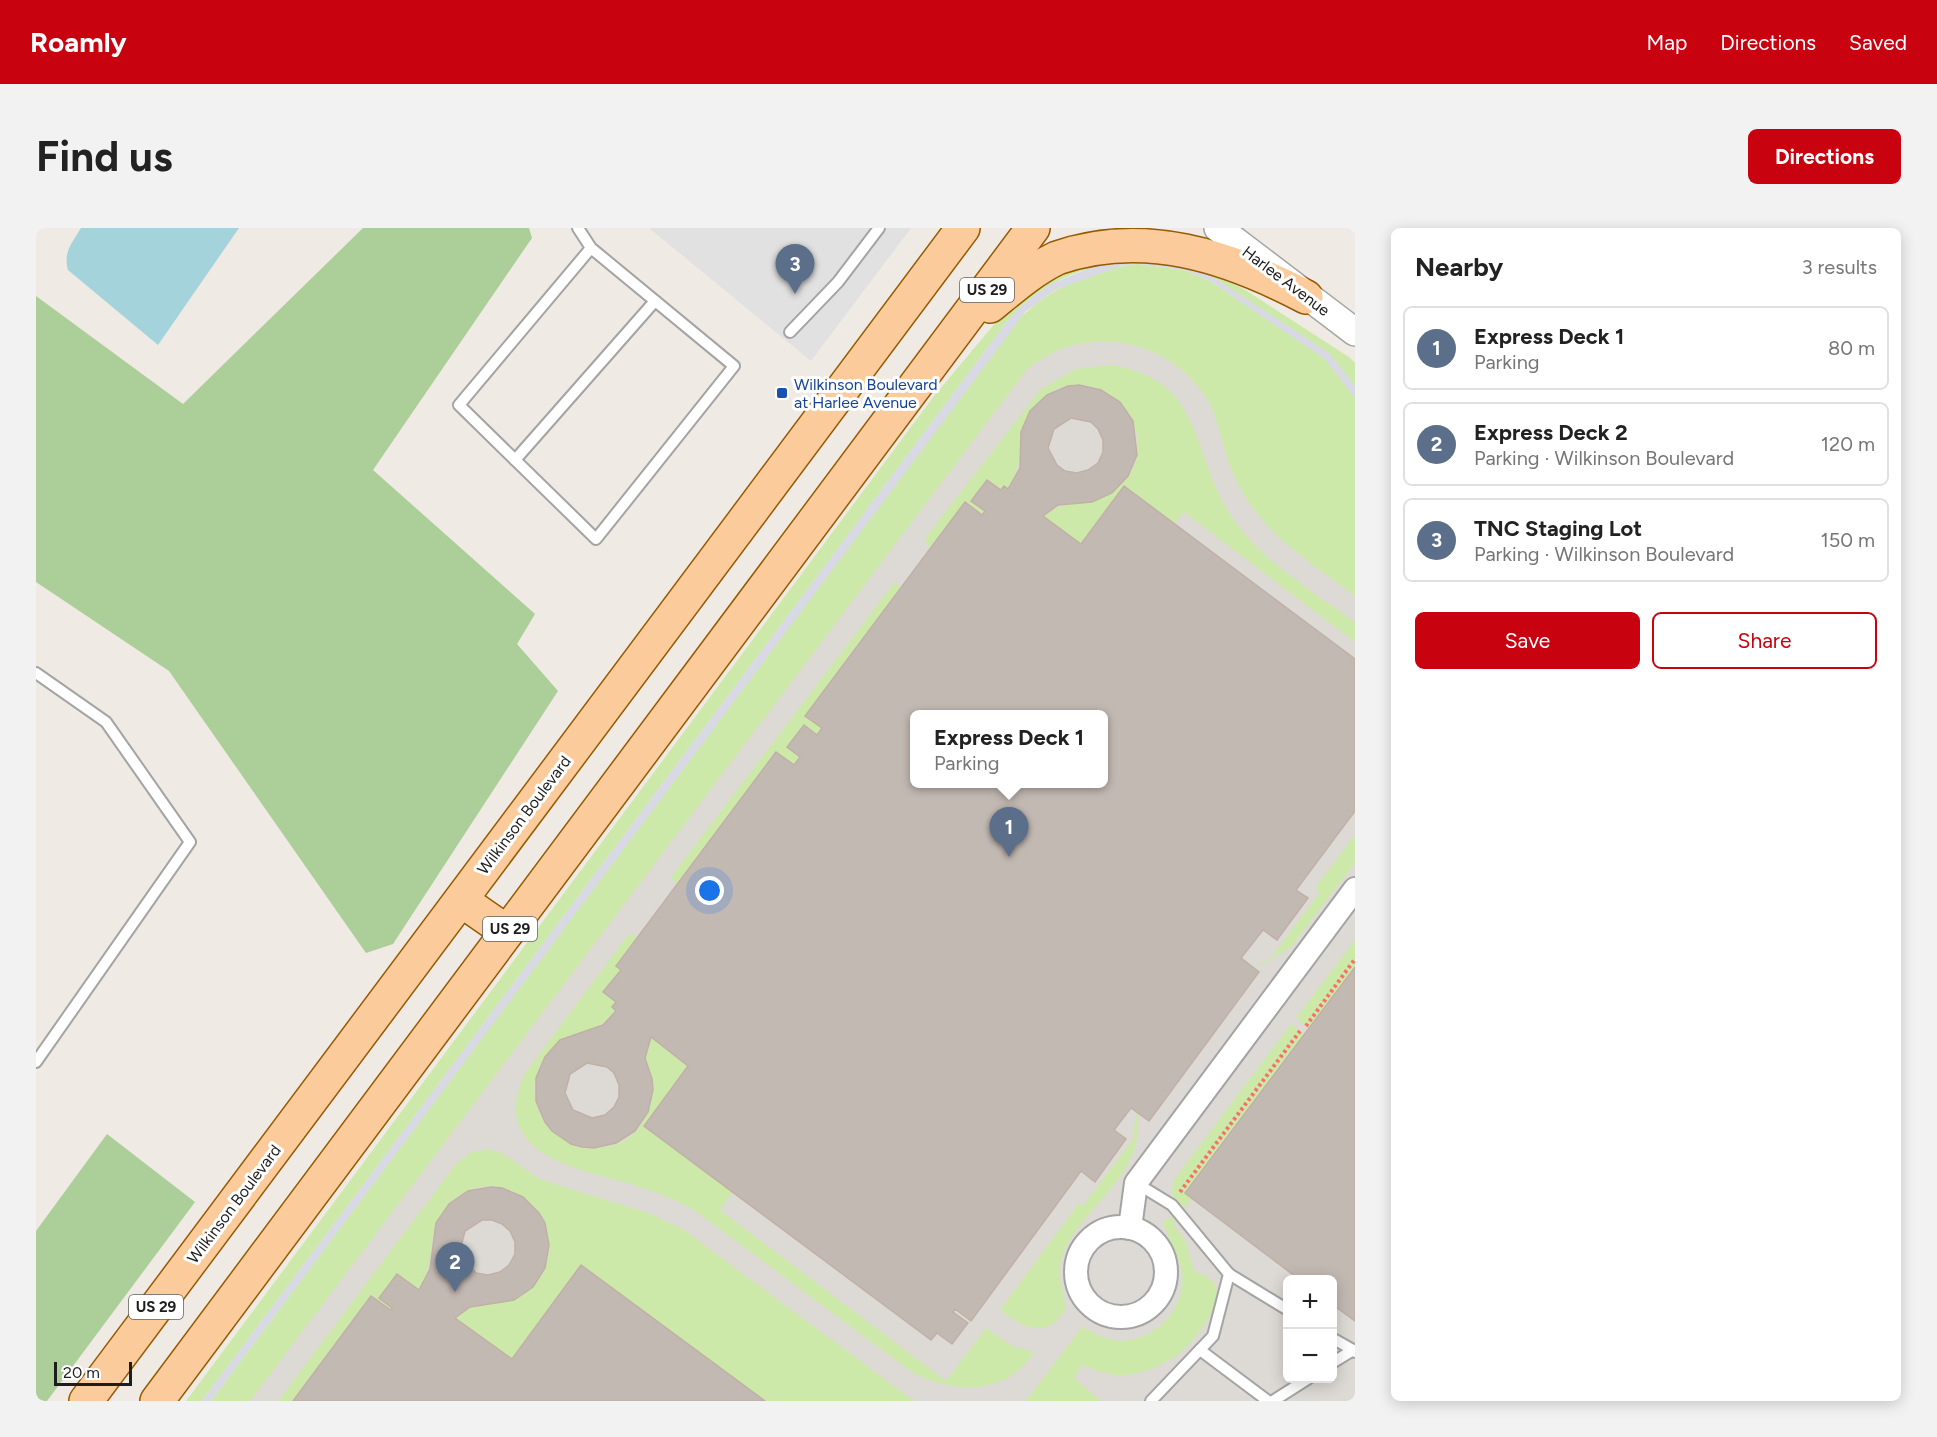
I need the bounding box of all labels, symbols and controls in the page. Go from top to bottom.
text: Roamly [30,25,127,59]
text: Map [1646,30,1687,55]
text: Directions [1720,30,1816,55]
text: Saved [1849,30,1907,55]
button: Directions [1748,129,1901,184]
text: Find us [36,131,173,182]
street label: Harlee Avenue [1238,242,1334,320]
pin: 3 [776,244,814,294]
text: Nearby [1415,251,1503,283]
text: 3 results [1802,255,1877,279]
road number: US 29 [960,278,1014,302]
text: Express Deck 1 [1474,323,1624,350]
text: 1 [1432,336,1441,360]
text: 80 m [1828,336,1875,360]
text: Parking [1474,350,1540,374]
place label: Wilkinson Boulevard at Harlee Avenue [794,375,938,412]
marker: Wilkinson Boulevard at Harlee Avenue [775,386,789,400]
text: Express Deck 2 [1474,419,1628,446]
text: 2 [1431,432,1442,456]
text: 120 m [1821,432,1875,456]
text: Parking · Wilkinson Boulevard [1474,446,1734,470]
text: TNC Staging Lot [1474,515,1642,542]
text: 3 [1431,528,1442,552]
text: 150 m [1820,528,1875,552]
text: Parking · Wilkinson Boulevard [1474,542,1734,566]
button: Save [1415,612,1640,669]
button: Share [1652,612,1877,669]
popup [910,710,1108,788]
text: Express Deck 1 [934,724,1084,751]
text: Parking [934,751,1000,775]
street label: Wilkinson Boulevard [473,752,575,878]
pin: 1 [990,808,1028,857]
your location [695,876,724,905]
road number: US 29 [483,917,537,941]
street label: Wilkinson Boulevard [183,1141,285,1267]
pin: 2 [436,1242,474,1292]
map controls [1283,1275,1337,1383]
button: + [1283,1275,1337,1329]
road number: US 29 [129,1295,183,1319]
button: − [1283,1329,1337,1383]
scale bar [54,1359,132,1386]
text: 20 m [63,1363,100,1382]

